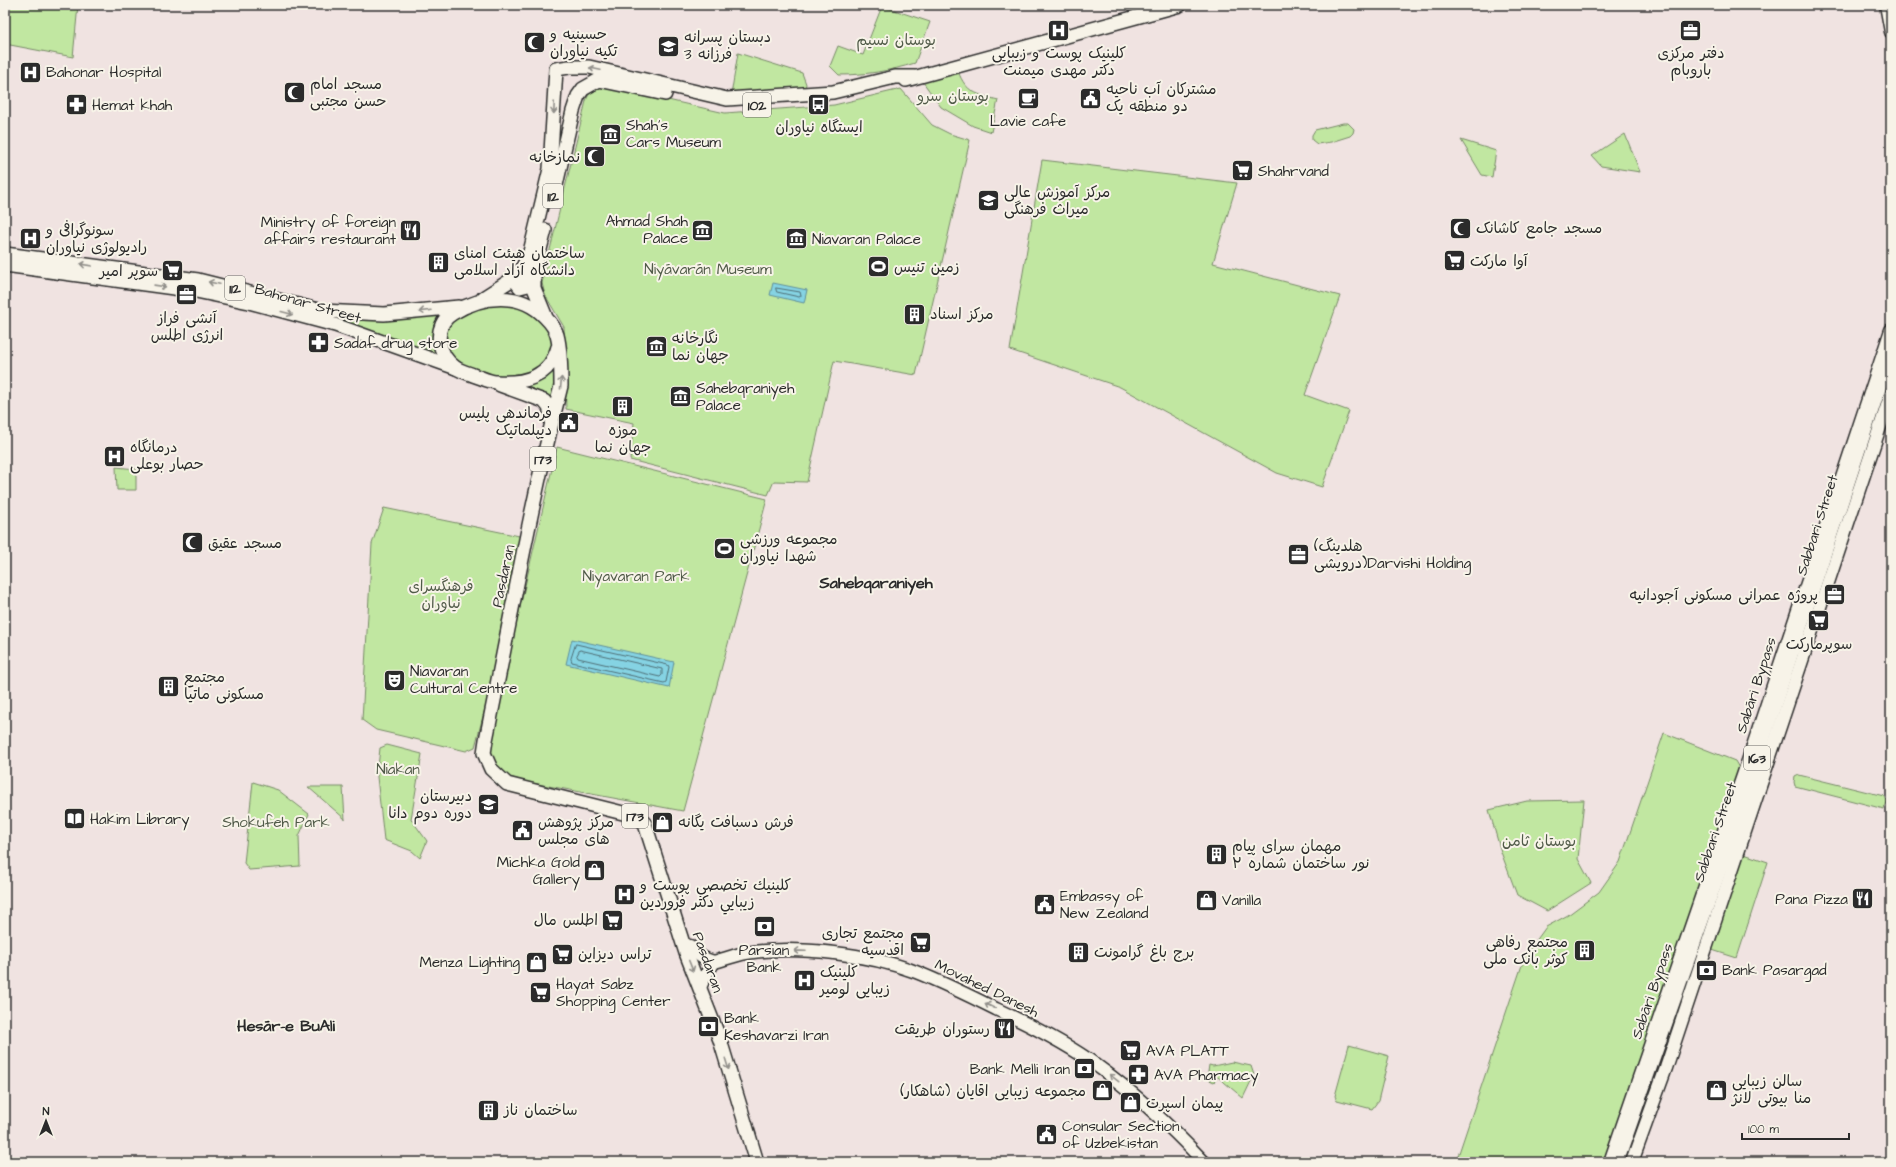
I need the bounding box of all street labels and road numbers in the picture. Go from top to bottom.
road number: 102 [743,93,771,117]
road number: 112 [543,184,563,208]
road number: 112 [225,276,245,300]
street label: Bahonar Street [252,278,364,329]
road number: 173 [530,447,556,471]
street label: Sabbari Street [1791,472,1844,578]
street label: Pasdaran [487,542,520,609]
street label: Sabāri Bypass [1731,634,1783,736]
road number: 163 [1744,746,1770,770]
street label: Sabbari Street [1689,779,1742,885]
road number: 173 [622,804,648,828]
street label: Pasdaran [687,929,728,996]
street label: Sabāri Bypass [1626,940,1680,1042]
street label: Movahed Danesh [931,954,1043,1023]

